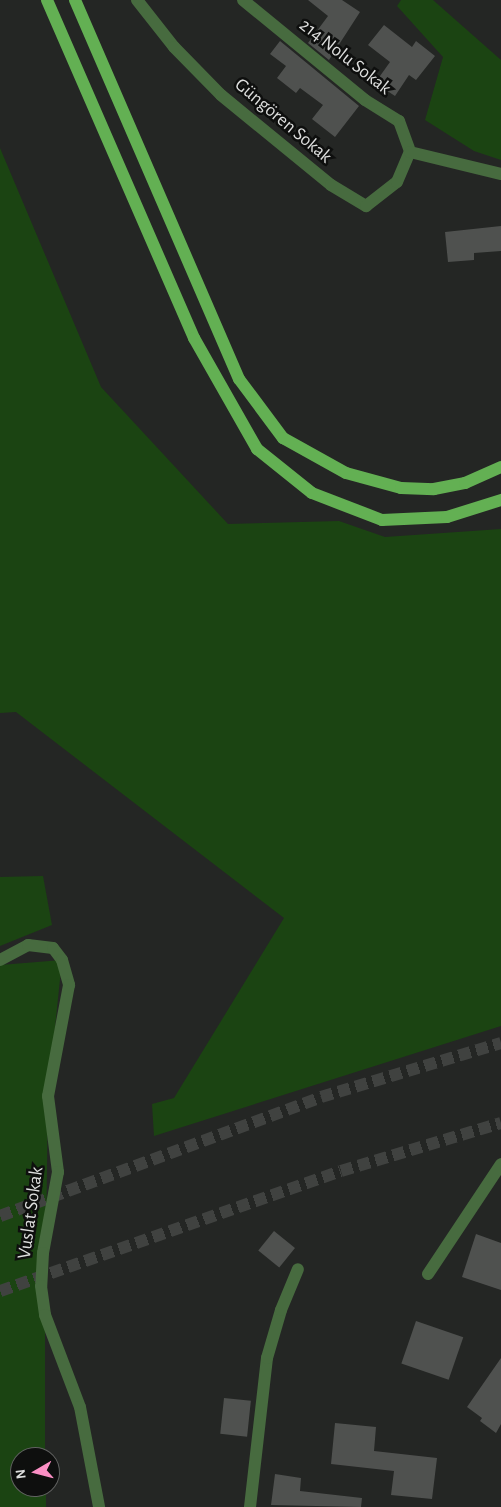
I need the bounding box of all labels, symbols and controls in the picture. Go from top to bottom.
street label: 214 Nolu Sokak [294,14,396,100]
street label: Güngören Sokak [230,74,336,168]
street label: Vuslat Sokak [13,1165,49,1261]
north arrow [10,1447,60,1497]
text: N [14,1468,29,1480]

